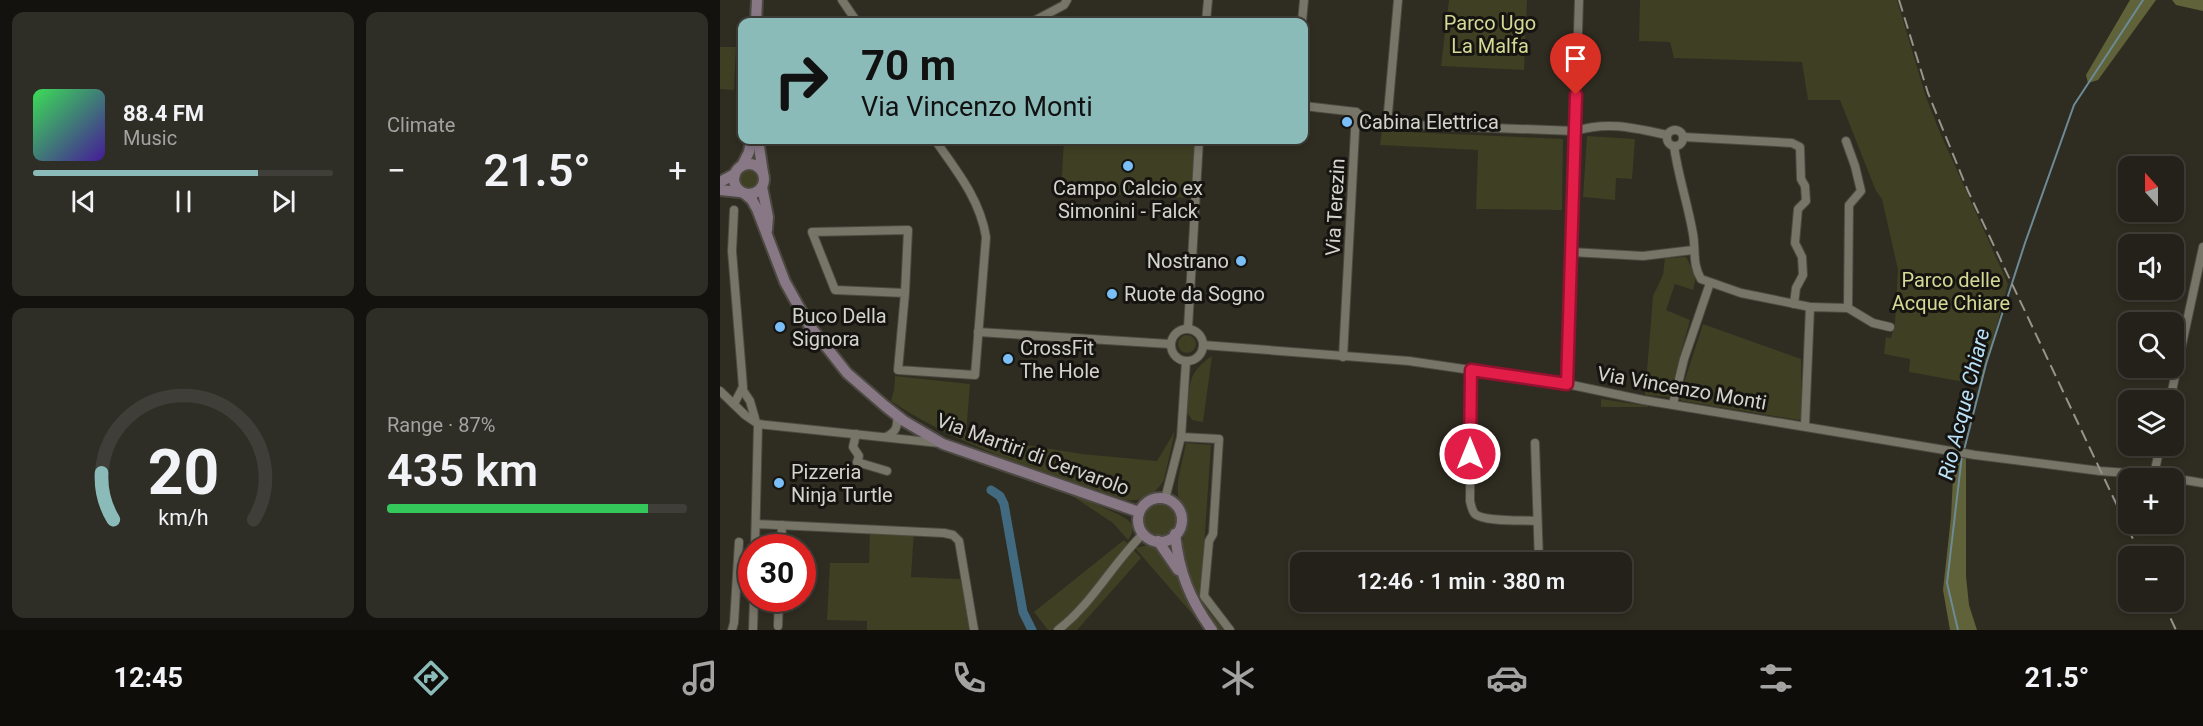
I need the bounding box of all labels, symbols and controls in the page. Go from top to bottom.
park label: Parco Ugo La Malfa [1444,11,1536,58]
pin [1550,33,1601,95]
text: 70 m [861,41,956,90]
icon: right [762,42,840,120]
icon: arrive [1559,42,1592,75]
text: Via Vincenzo Monti [861,91,1093,123]
text: 88.4 FM [123,101,204,126]
place label: Cabina Elettrica [1359,110,1499,134]
text: Climate [387,113,455,137]
marker: Cabina Elettrica [1340,115,1354,129]
text: Music [123,126,177,150]
text: 21.5° [483,144,591,197]
text: − [387,151,406,190]
text: + [668,151,687,190]
north arrow [2118,156,2184,222]
map controls [2118,156,2184,612]
street label: Via Terezin [1320,158,1350,256]
marker: Campo Calcio ex Simonini - Falck [1121,159,1135,173]
place label: Campo Calcio ex Simonini - Falck [1053,176,1203,223]
icon: previous [67,185,100,218]
icon: pause [167,185,200,218]
icon: next [267,185,300,218]
button: sound [2118,234,2184,300]
place label: Nostrano [1147,249,1229,273]
marker: Nostrano [1234,254,1248,268]
park label: Parco delle Acque Chiare [1892,268,2010,315]
place label: Ruote da Sogno [1124,282,1265,306]
marker: Ruote da Sogno [1105,287,1119,301]
place label: Buco Della Signora [792,304,887,351]
button: search [2118,312,2184,378]
marker: Buco Della Signora [773,320,787,334]
water label: Rio Acque Chiare [1934,326,1994,482]
place label: CrossFit The Hole [1020,336,1100,383]
marker: CrossFit The Hole [1001,352,1015,366]
street label: Via Vincenzo Monti [1595,361,1769,415]
button: layers [2118,390,2184,456]
street label: Via Martiri di Cervarolo [933,408,1133,500]
text: Range · 87% [387,413,495,437]
position arrow [1438,422,1502,486]
text: 20 [147,436,219,509]
text: 435 km [387,444,538,497]
place label: Pizzeria Ninja Turtle [791,460,893,507]
button: + [2118,468,2184,534]
marker: Pizzeria Ninja Turtle [772,476,786,490]
text: km/h [158,505,208,530]
speed limit sign: 30 [738,534,816,612]
button: − [2118,546,2184,612]
text: 12:46 · 1 min · 380 m [1357,569,1565,594]
icon: directions [410,657,452,699]
icon: music [679,657,721,699]
icon: phone [948,657,990,699]
icon: climate [1217,657,1259,699]
icon: car [1486,657,1528,699]
icon: filters [1755,657,1797,699]
text: 12:45 [114,662,183,694]
text: 21.5° [2025,662,2089,694]

